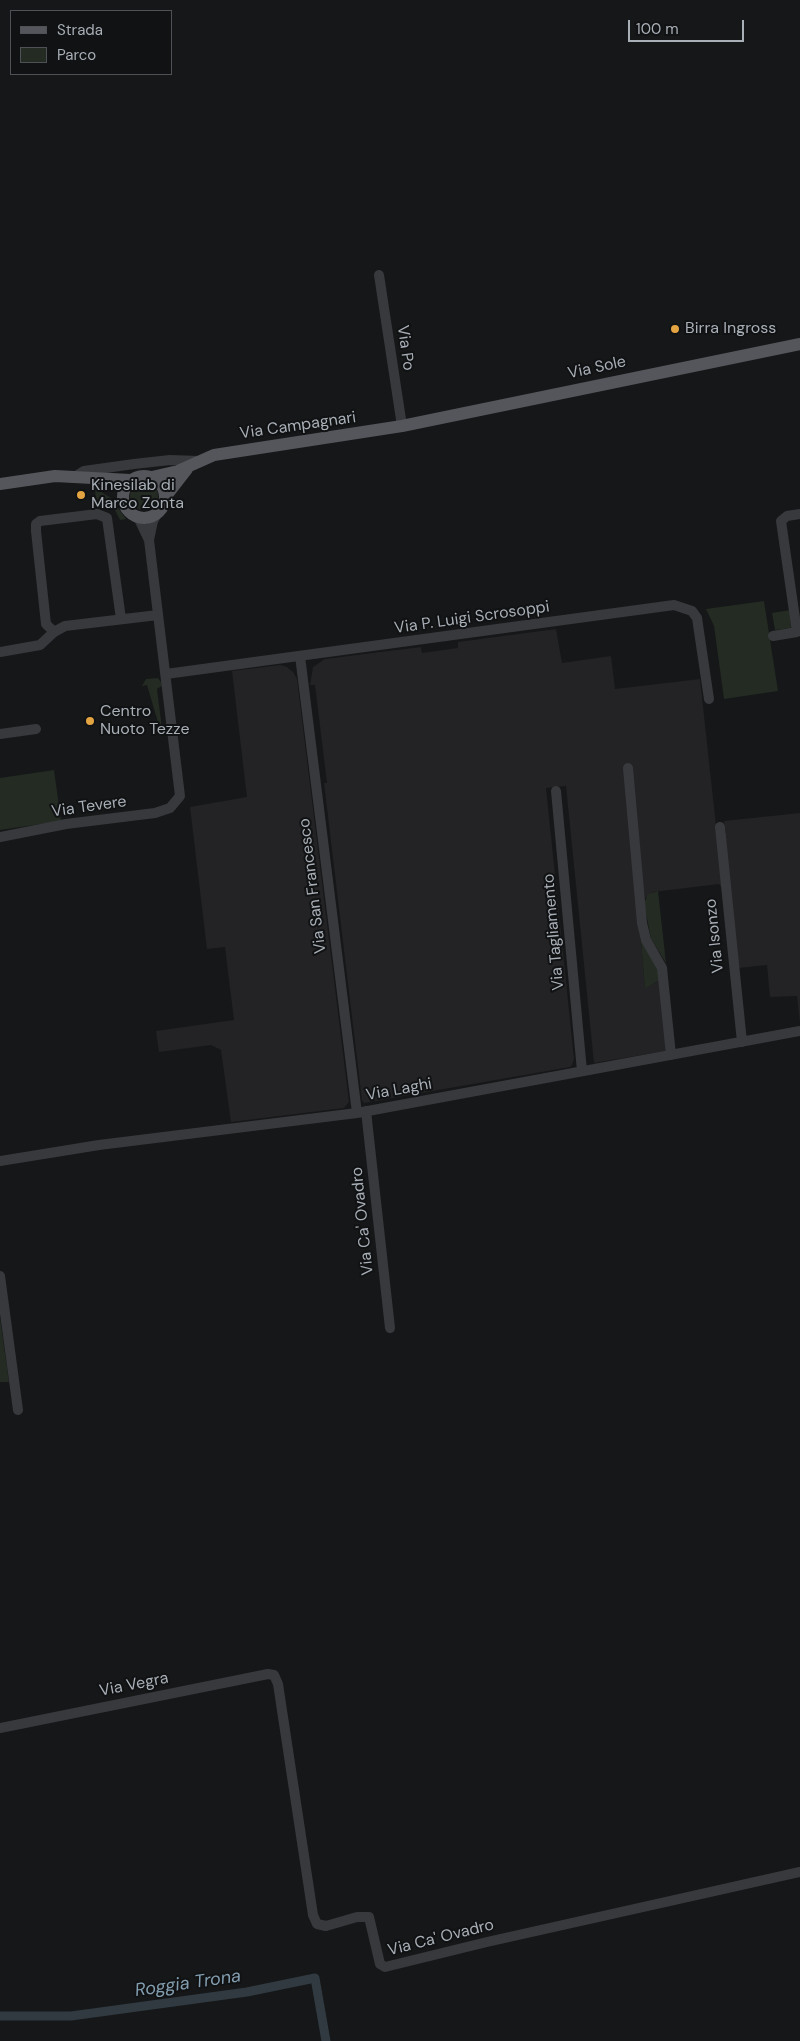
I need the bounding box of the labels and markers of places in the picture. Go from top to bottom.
place label: Birra Ingross [685,319,776,339]
marker: Birra Ingross [669,323,681,335]
place label: Kinesilab di Marco Zonta [91,476,184,514]
marker: Kinesilab di Marco Zonta [75,489,87,501]
place label: Centro Nuoto Tezze [100,702,190,740]
marker: Centro Nuoto Tezze [84,715,96,727]

